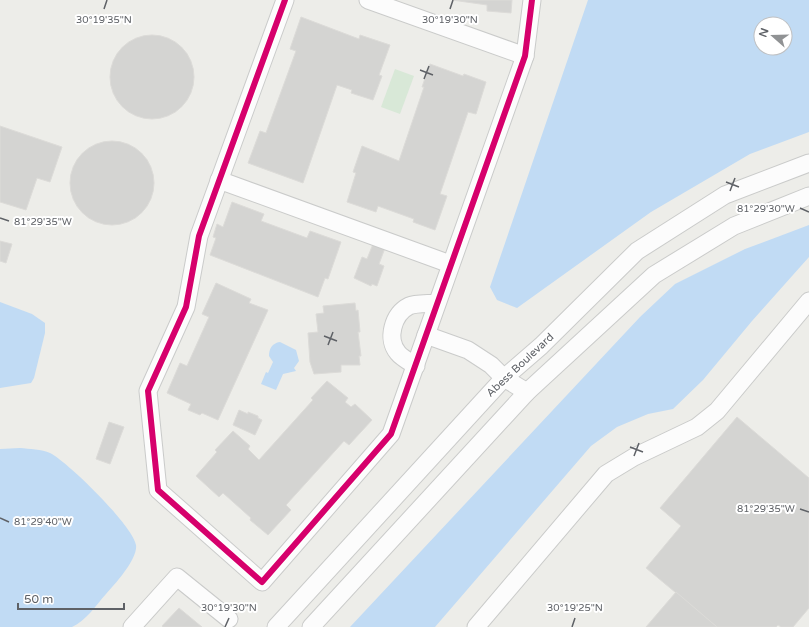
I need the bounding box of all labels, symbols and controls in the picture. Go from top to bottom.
text: 30°19'35"N [76,14,132,26]
text: 30°19'30"N [422,14,478,26]
north arrow [753,16,793,56]
text: N [756,26,772,39]
text: 81°29'30"W [737,203,795,215]
text: 81°29'35"W [14,216,72,228]
street label: Abess Boulevard [484,330,556,400]
text: 81°29'35"W [737,503,795,515]
text: 81°29'40"W [14,516,72,528]
scale bar [18,585,124,611]
text: 50 m [24,592,53,606]
text: 30°19'30"N [201,602,257,614]
text: 30°19'25"N [547,602,603,614]

